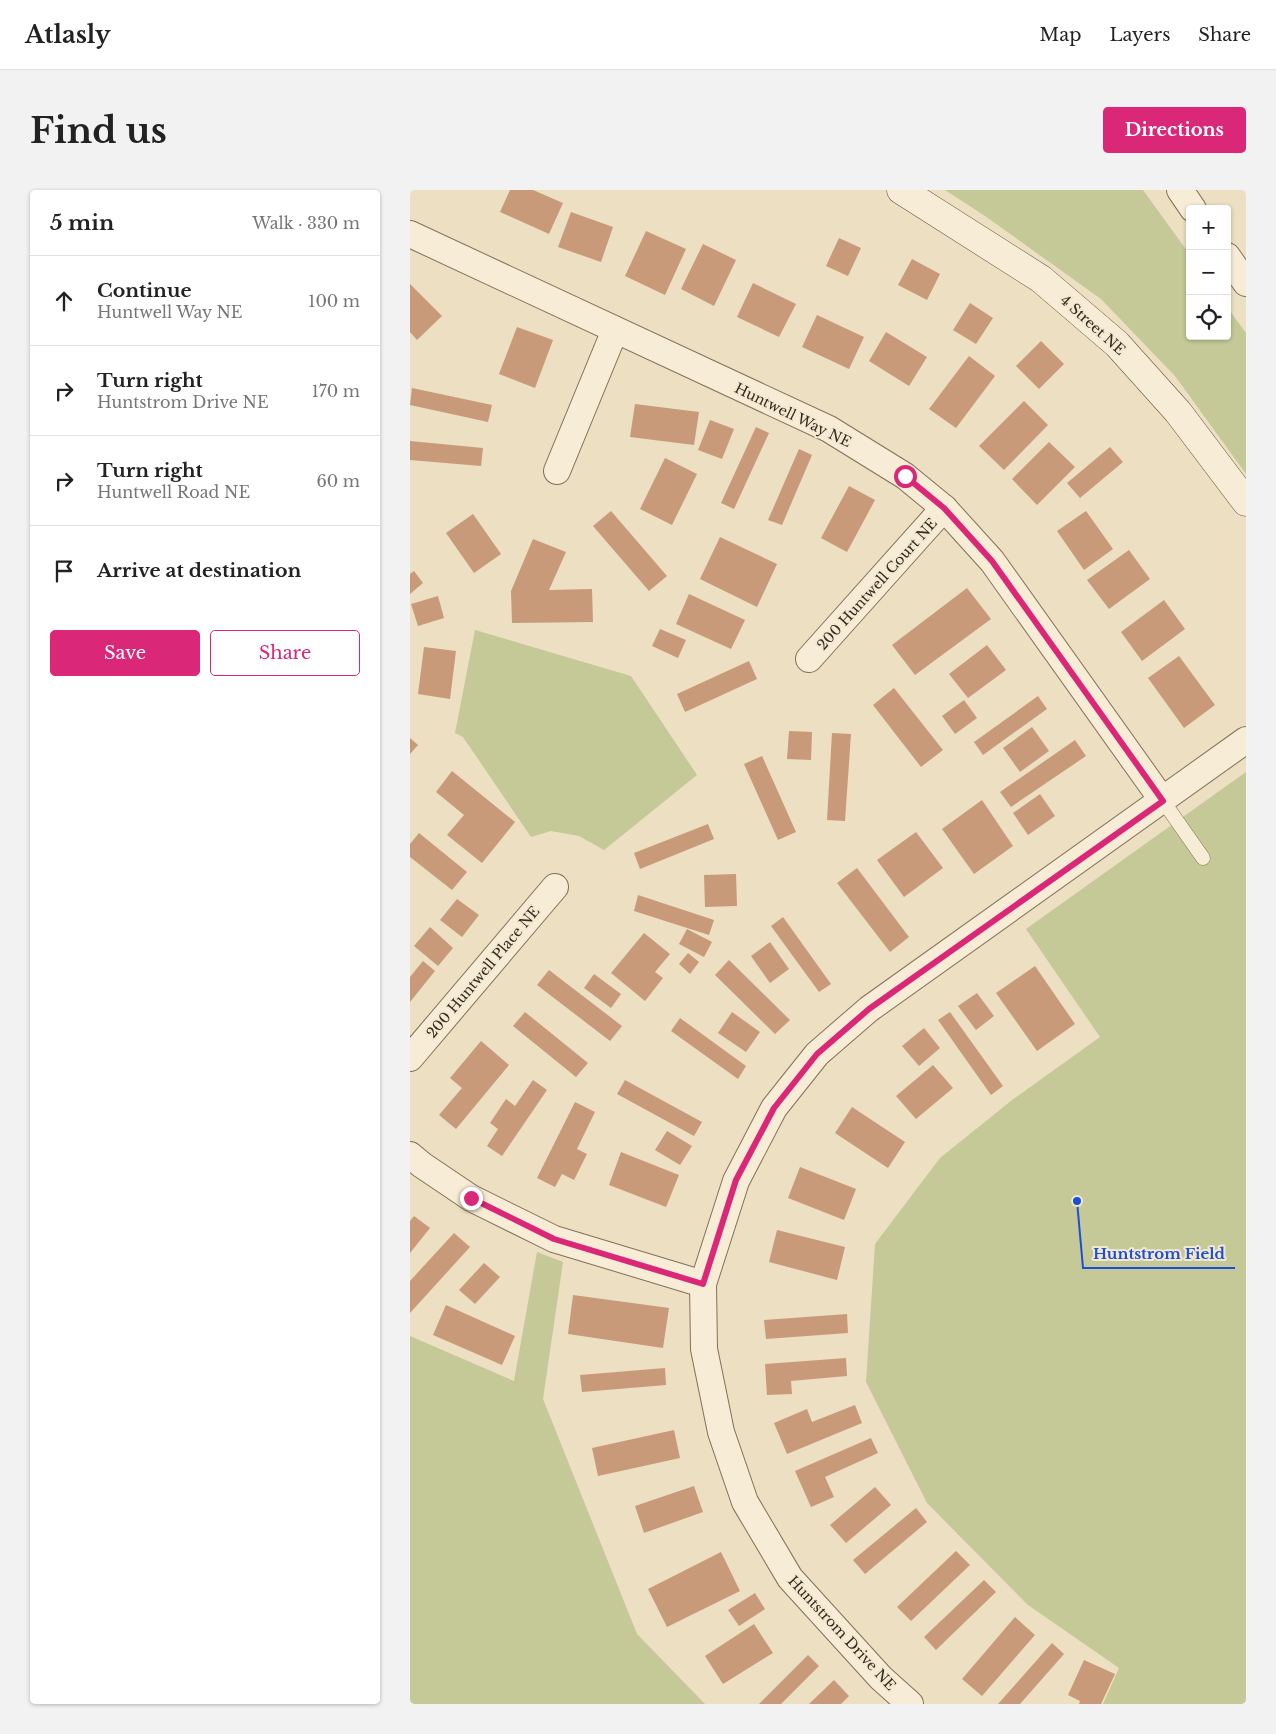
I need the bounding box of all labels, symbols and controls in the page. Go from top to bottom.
text: Atlasly [25,20,111,49]
text: Map [1040,24,1081,46]
text: Layers [1109,24,1170,46]
text: Share [1198,24,1251,46]
button: Directions [1103,107,1246,153]
text: Find us [30,109,167,152]
map controls [1186,205,1231,340]
button: + [1186,205,1231,250]
text: 5 min [50,210,114,236]
text: Walk · 330 m [252,213,360,233]
button: − [1186,250,1231,295]
text: Continue [97,279,192,302]
icon: ahead [50,287,78,315]
text: 100 m [308,291,360,311]
street label: 4 Street NE [1057,291,1129,359]
button: locate [1186,295,1231,340]
text: Huntwell Way NE [97,302,242,322]
text: Turn right [97,369,203,392]
icon: right [50,377,78,405]
street label: Huntwell Way NE [732,379,854,451]
text: 170 m [312,381,360,401]
text: Huntstrom Drive NE [97,392,269,412]
text: Turn right [97,459,203,482]
route start [894,465,917,488]
icon: right [50,467,78,495]
text: 60 m [317,471,360,491]
text: Huntwell Road NE [97,482,250,502]
street label: 200 Huntwell Court NE [813,514,941,654]
icon: arrive [50,557,78,585]
text: Arrive at destination [97,559,301,582]
button: Save [50,630,200,676]
button: Share [210,630,360,676]
street label: 200 Huntwell Place NE [423,902,543,1042]
route end [460,1187,483,1210]
callout: Huntstrom Field [1083,1238,1235,1268]
text: Huntstrom Field [1093,1244,1226,1263]
street label: Huntstrom Drive NE [784,1572,900,1694]

